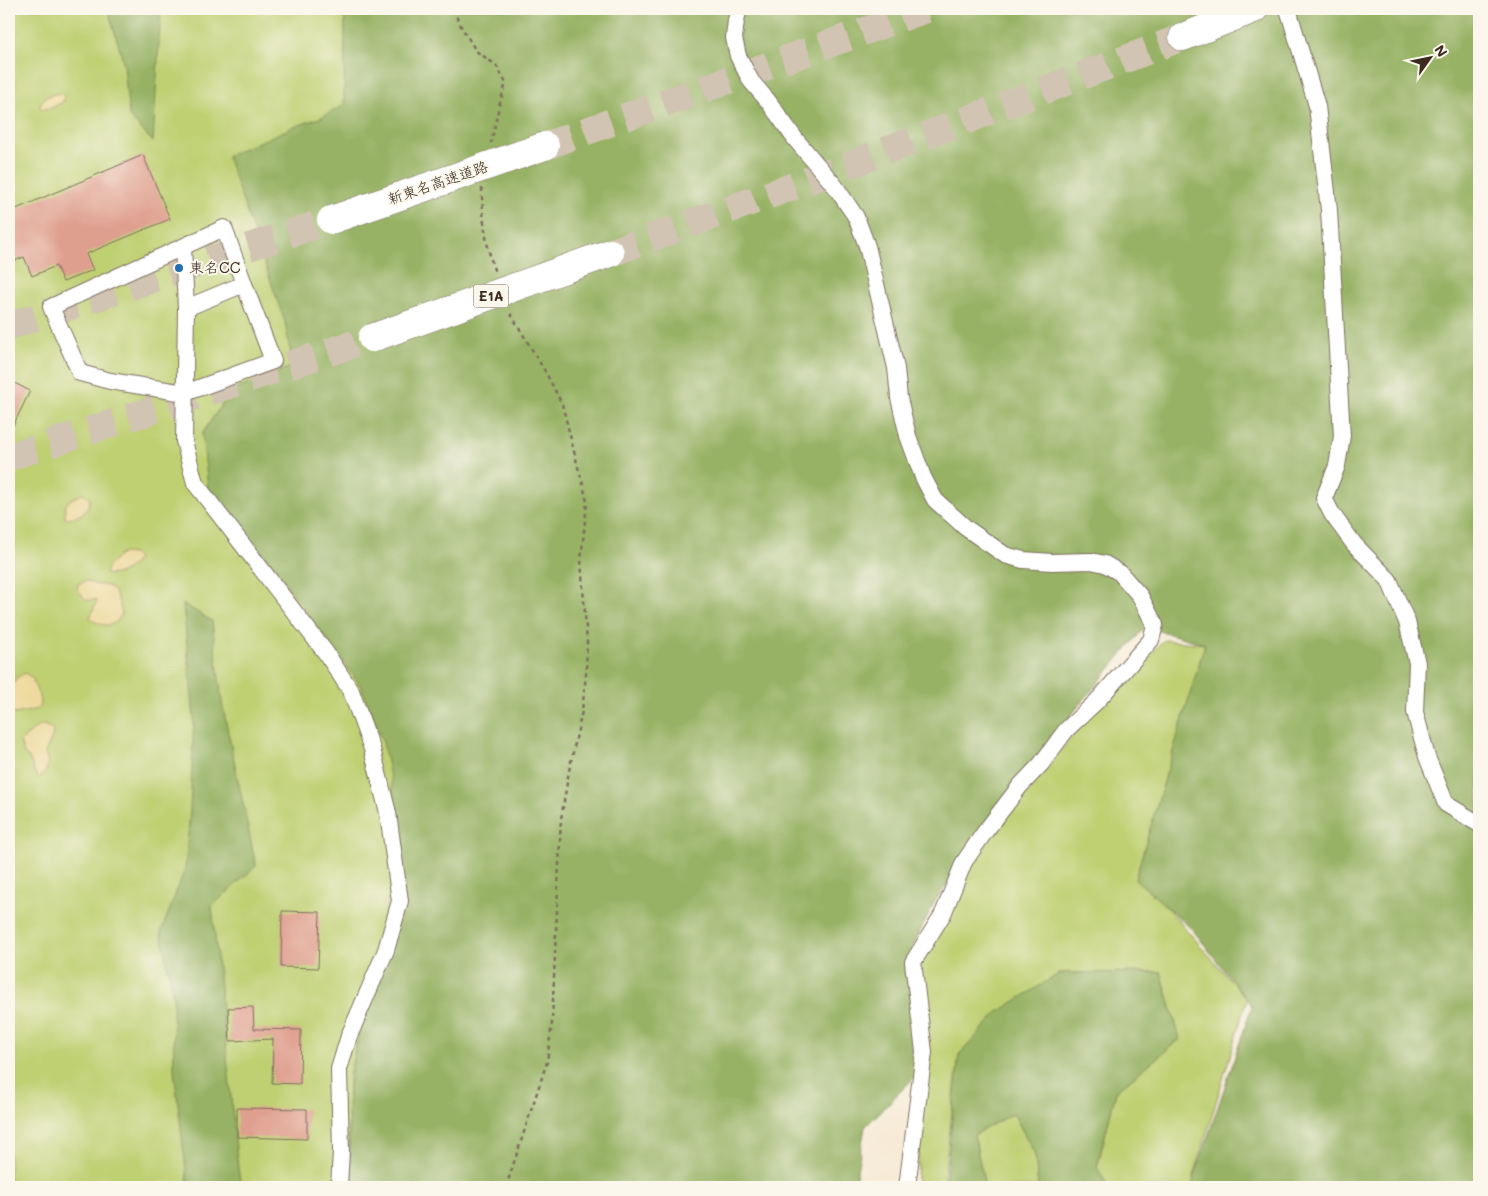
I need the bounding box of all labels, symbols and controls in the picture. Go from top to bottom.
north arrow [1406,32,1456,82]
text: N [1430,41,1452,60]
street label: 新東名高速道路 [385,156,491,209]
place label: 東名CC [189,257,241,277]
marker: 東名CC [173,262,185,274]
road number: E1A [474,284,508,308]

